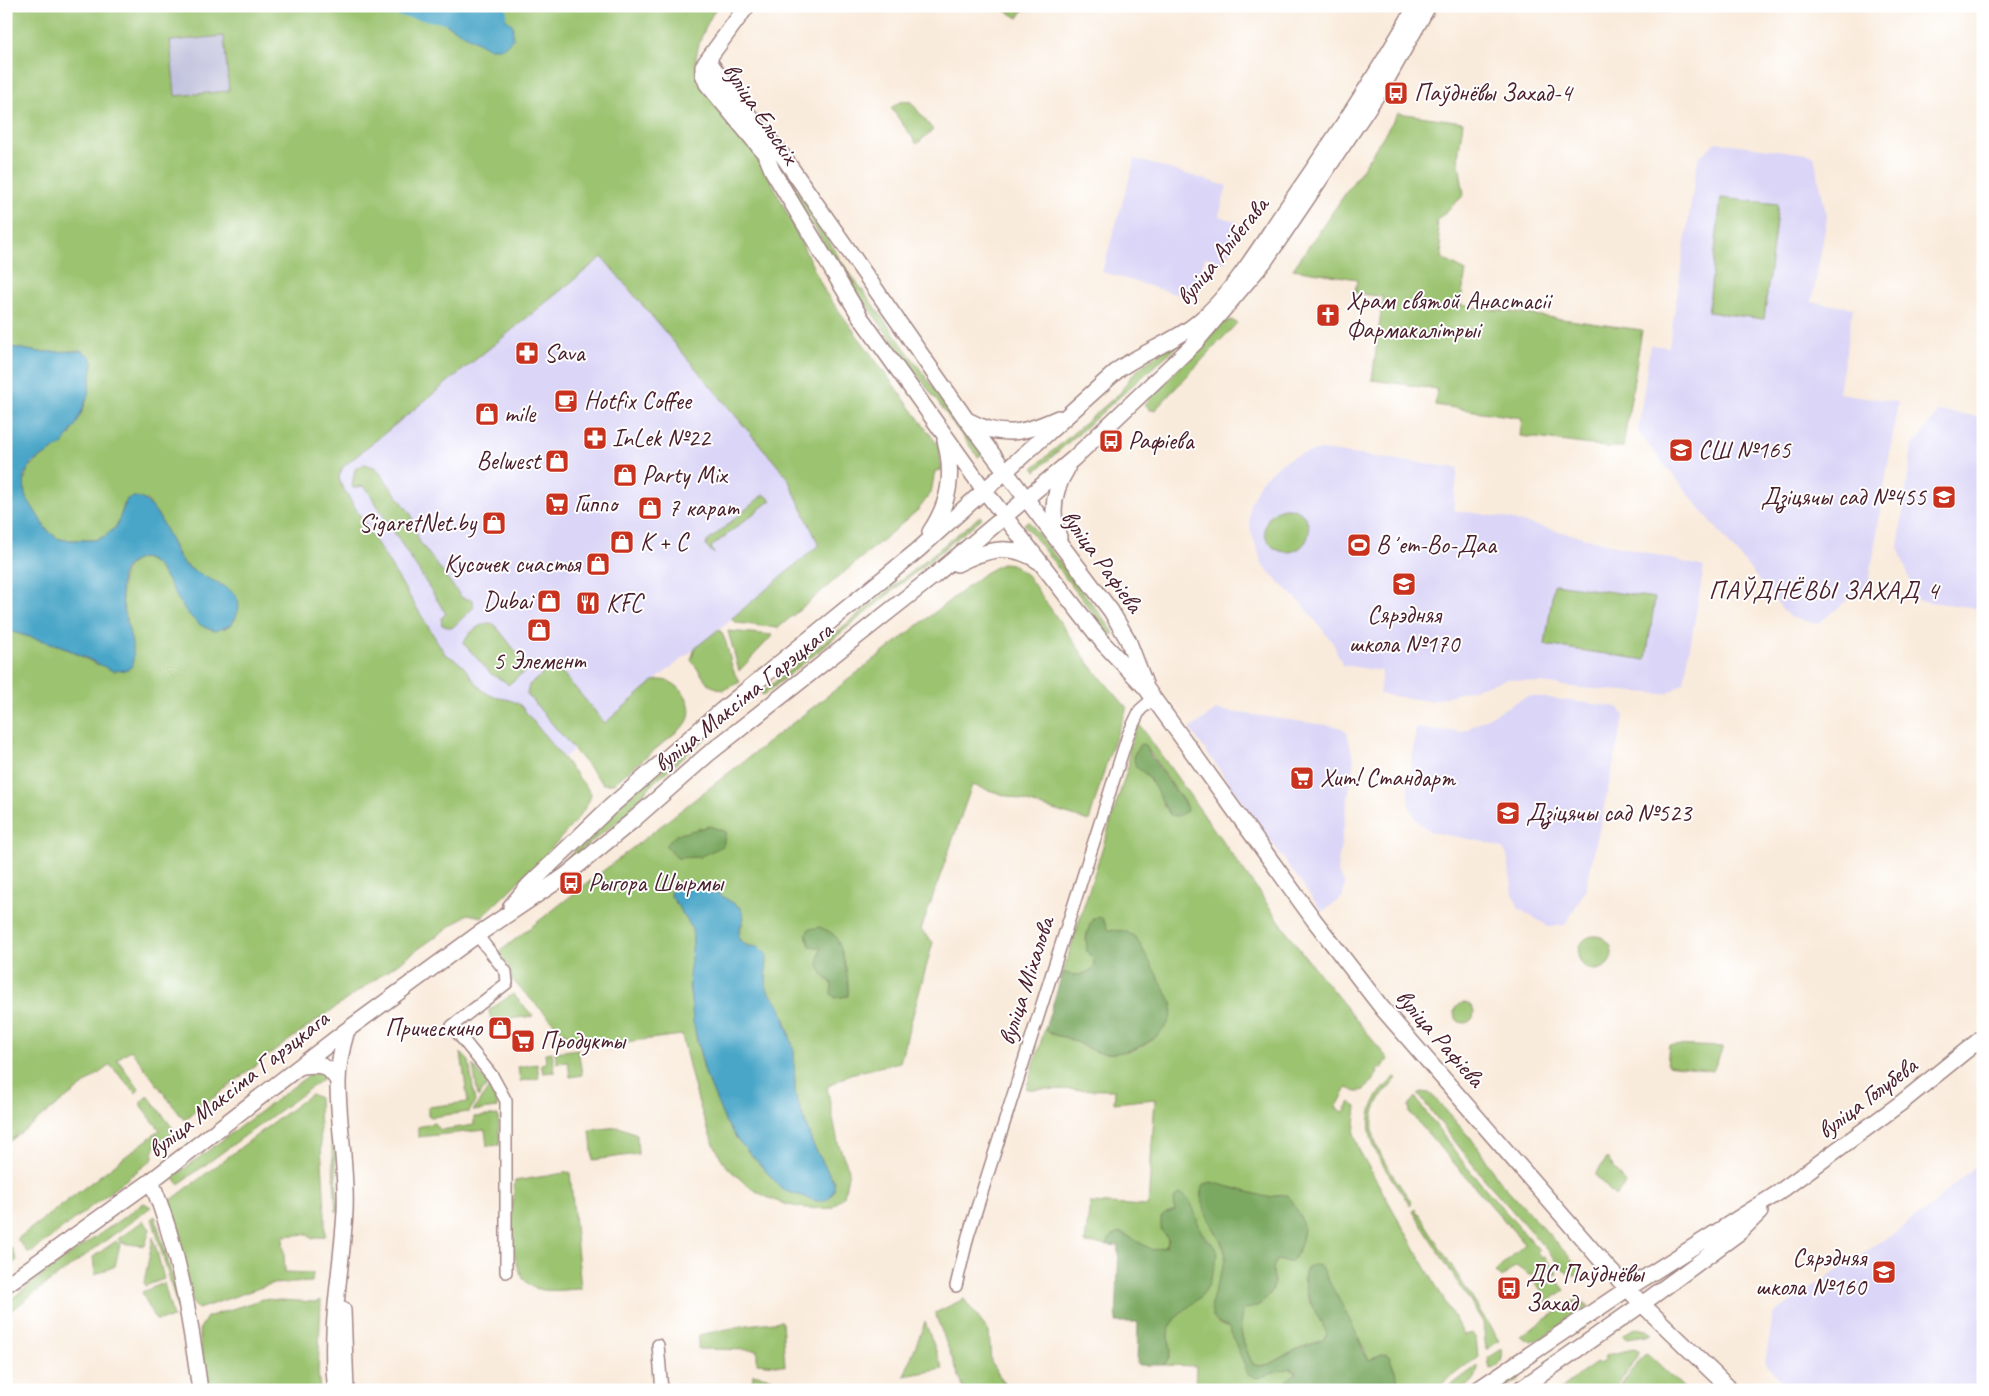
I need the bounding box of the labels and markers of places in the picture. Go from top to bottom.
place label: Паўднёвы Захад-4 [1414,77,1575,109]
bus stop icon: Паўднёвы Захад-4 [1383,80,1409,106]
place label: Храм святой Анастасіі Фармакалітрыі [1346,285,1554,346]
church icon: Храм святой Анастасіі Фармакалітрыі [1315,302,1341,328]
place label: Sava [544,337,587,369]
pharmacy icon: Sava [514,340,540,366]
place label: Hotfix Coffee [584,385,693,417]
cafe icon: Hotfix Coffee [553,388,579,414]
place label: mile [504,398,537,430]
shop icon: mile [474,401,500,427]
place label: InLek №22 [612,422,712,454]
pharmacy icon: InLek №22 [582,425,608,451]
place label: Рафіева [1128,425,1195,457]
bus stop icon: Рафіева [1098,428,1124,454]
place label: СШ №165 [1698,434,1792,466]
school or university icon: СШ №165 [1668,437,1694,463]
place label: Belwest [477,445,543,477]
shop icon: Belwest [544,448,570,474]
place label: Party Mix [642,459,729,491]
shop icon: Party Mix [612,462,638,488]
place label: Дзіцячы сад №455 [1761,481,1928,514]
school or university icon: Дзіцячы сад №455 [1931,484,1957,510]
place label: Гиппо [574,488,620,520]
supermarket icon: Гиппо [544,491,570,517]
place label: 7 карат [668,492,740,524]
shop icon: 7 карат [637,495,663,521]
place label: SigaretNet.by [358,507,477,539]
shop icon: SigaretNet.by [481,510,507,536]
place label: К + С [640,526,690,558]
shop icon: К + С [609,529,635,555]
place label: Вʼет-Во-Даа [1376,529,1498,561]
sports icon: Вʼет-Во-Даа [1346,532,1372,558]
place label: Кусочек счастья [444,548,582,580]
shop icon: Кусочек счастья [585,551,611,577]
school or university icon: Сярэдняя школа №170 [1391,571,1417,597]
place label: Dubai [483,585,535,617]
place label: KFC [606,587,645,619]
shop icon: Dubai [536,588,562,614]
restaurant icon: KFC [575,590,601,616]
place label: Сярэдняя школа №170 [1349,599,1461,660]
shop icon: 5 Элемент [526,617,552,643]
place label: 5 Элемент [493,645,587,677]
place label: Хит! Стандарт [1320,762,1457,794]
supermarket icon: Хит! Стандарт [1289,765,1315,791]
place label: Дзіцячы сад №523 [1526,797,1693,830]
school or university icon: Дзіцячы сад №523 [1495,800,1521,826]
place label: Рыгора Шырмы [588,867,725,899]
bus stop icon: Рыгора Шырмы [558,870,584,896]
place label: Прическино [385,1012,483,1044]
shop icon: Прическино [487,1015,513,1041]
place label: Продукты [540,1025,627,1057]
supermarket icon: Продукты [510,1028,536,1054]
place label: Сярэдняя школа №160 [1755,1242,1868,1303]
place label: ДС Паўднёвы Захад [1526,1258,1645,1319]
school or university icon: Сярэдняя школа №160 [1871,1259,1897,1285]
bus stop icon: ДС Паўднёвы Захад [1496,1275,1522,1301]

